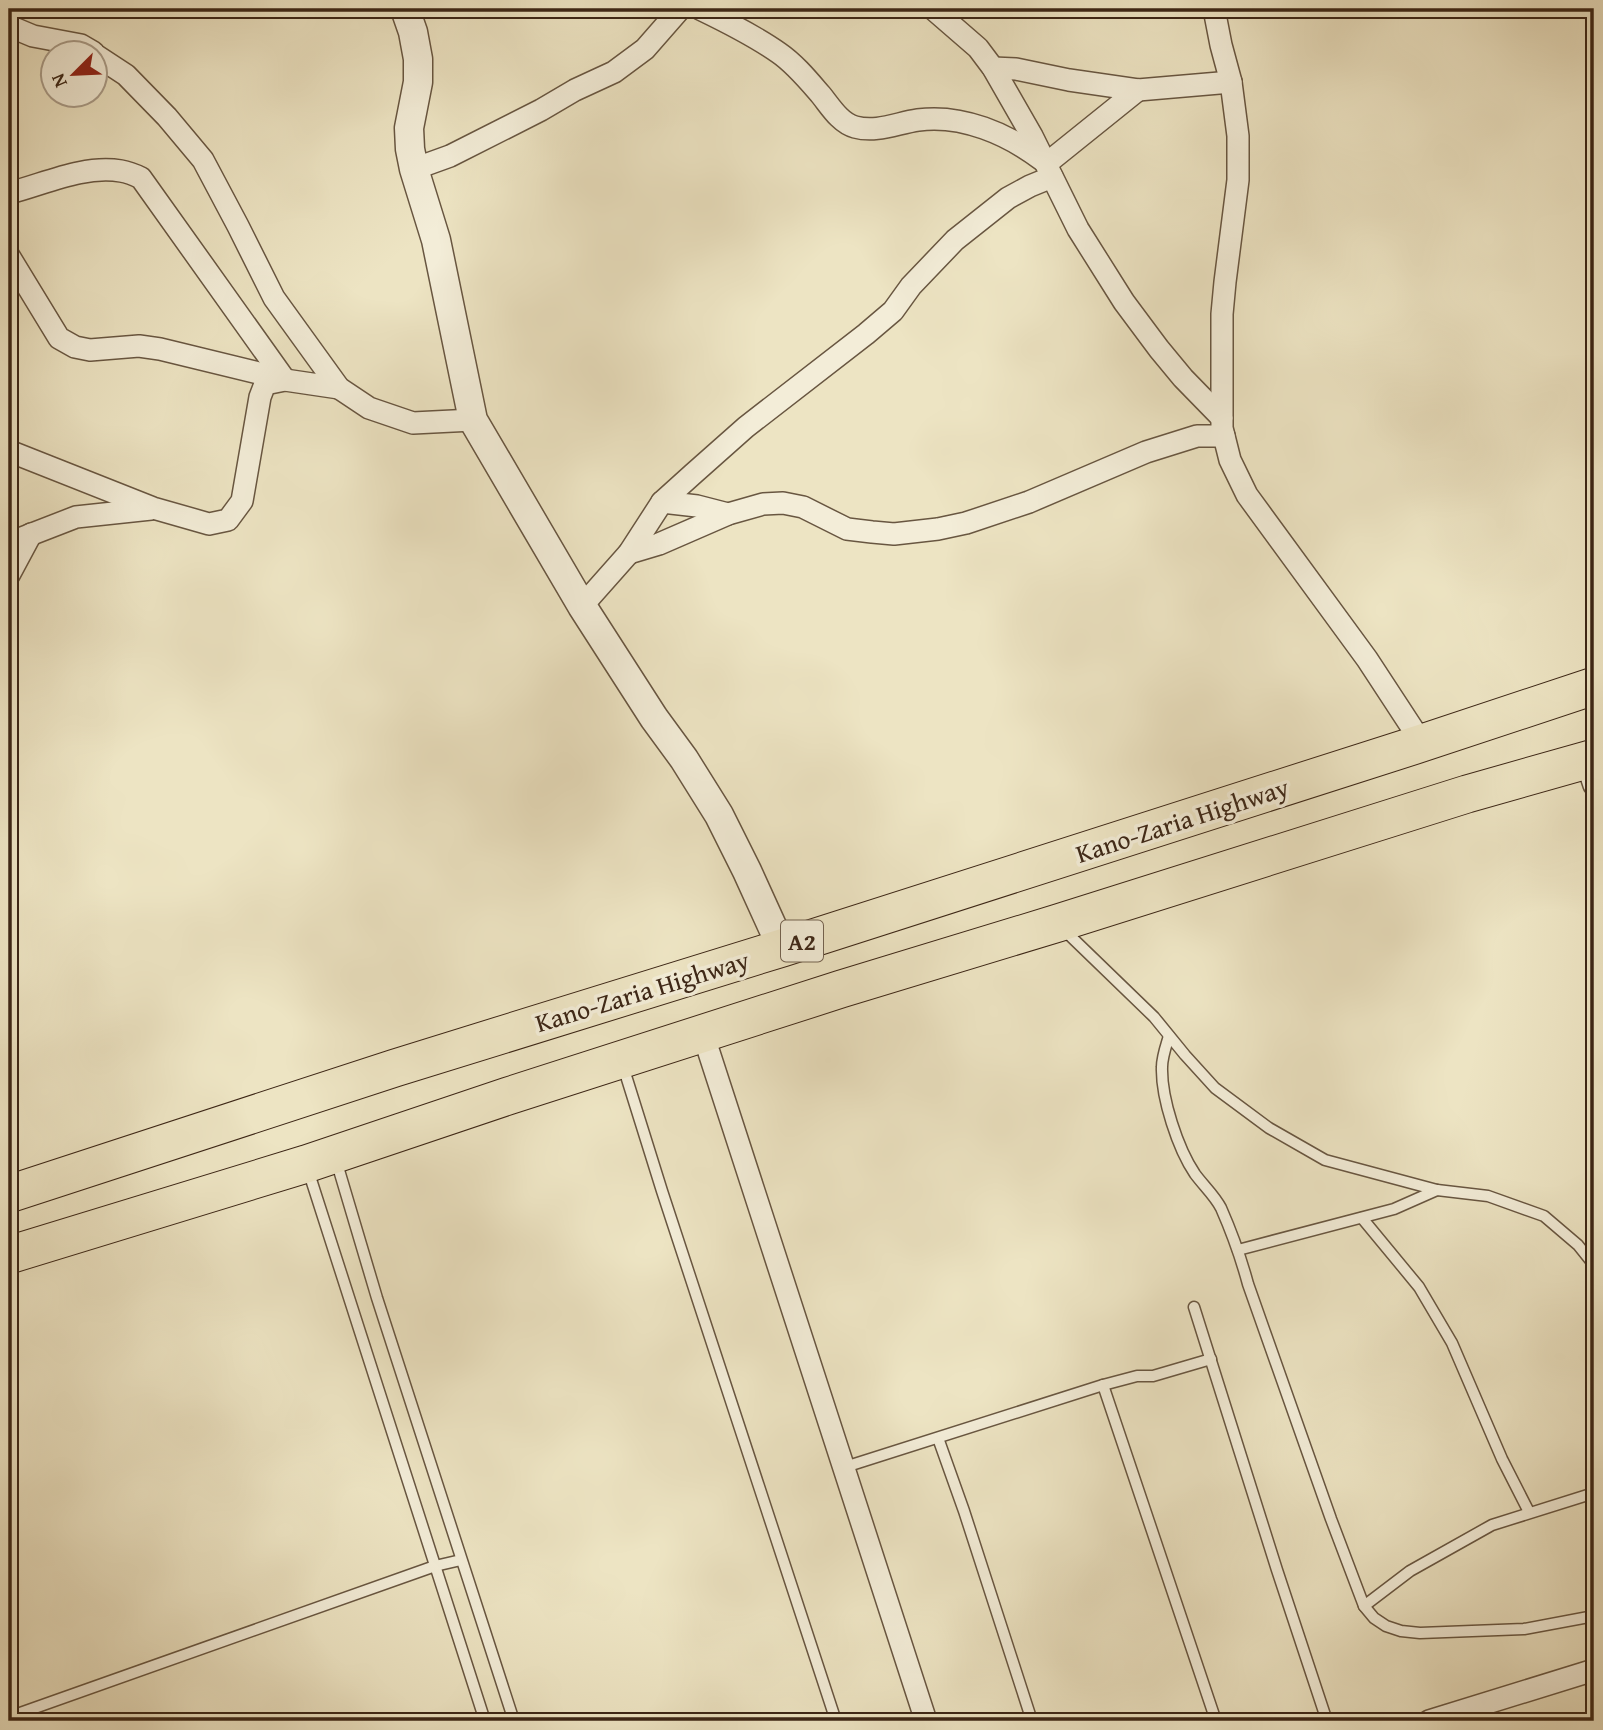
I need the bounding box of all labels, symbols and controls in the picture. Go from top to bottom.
north arrow [38,38,108,108]
text: N [43,69,74,92]
street label: Kano-Zaria Highway [1070,767,1294,873]
road number: A2 [781,920,823,961]
street label: Kano-Zaria Highway [530,940,754,1042]

